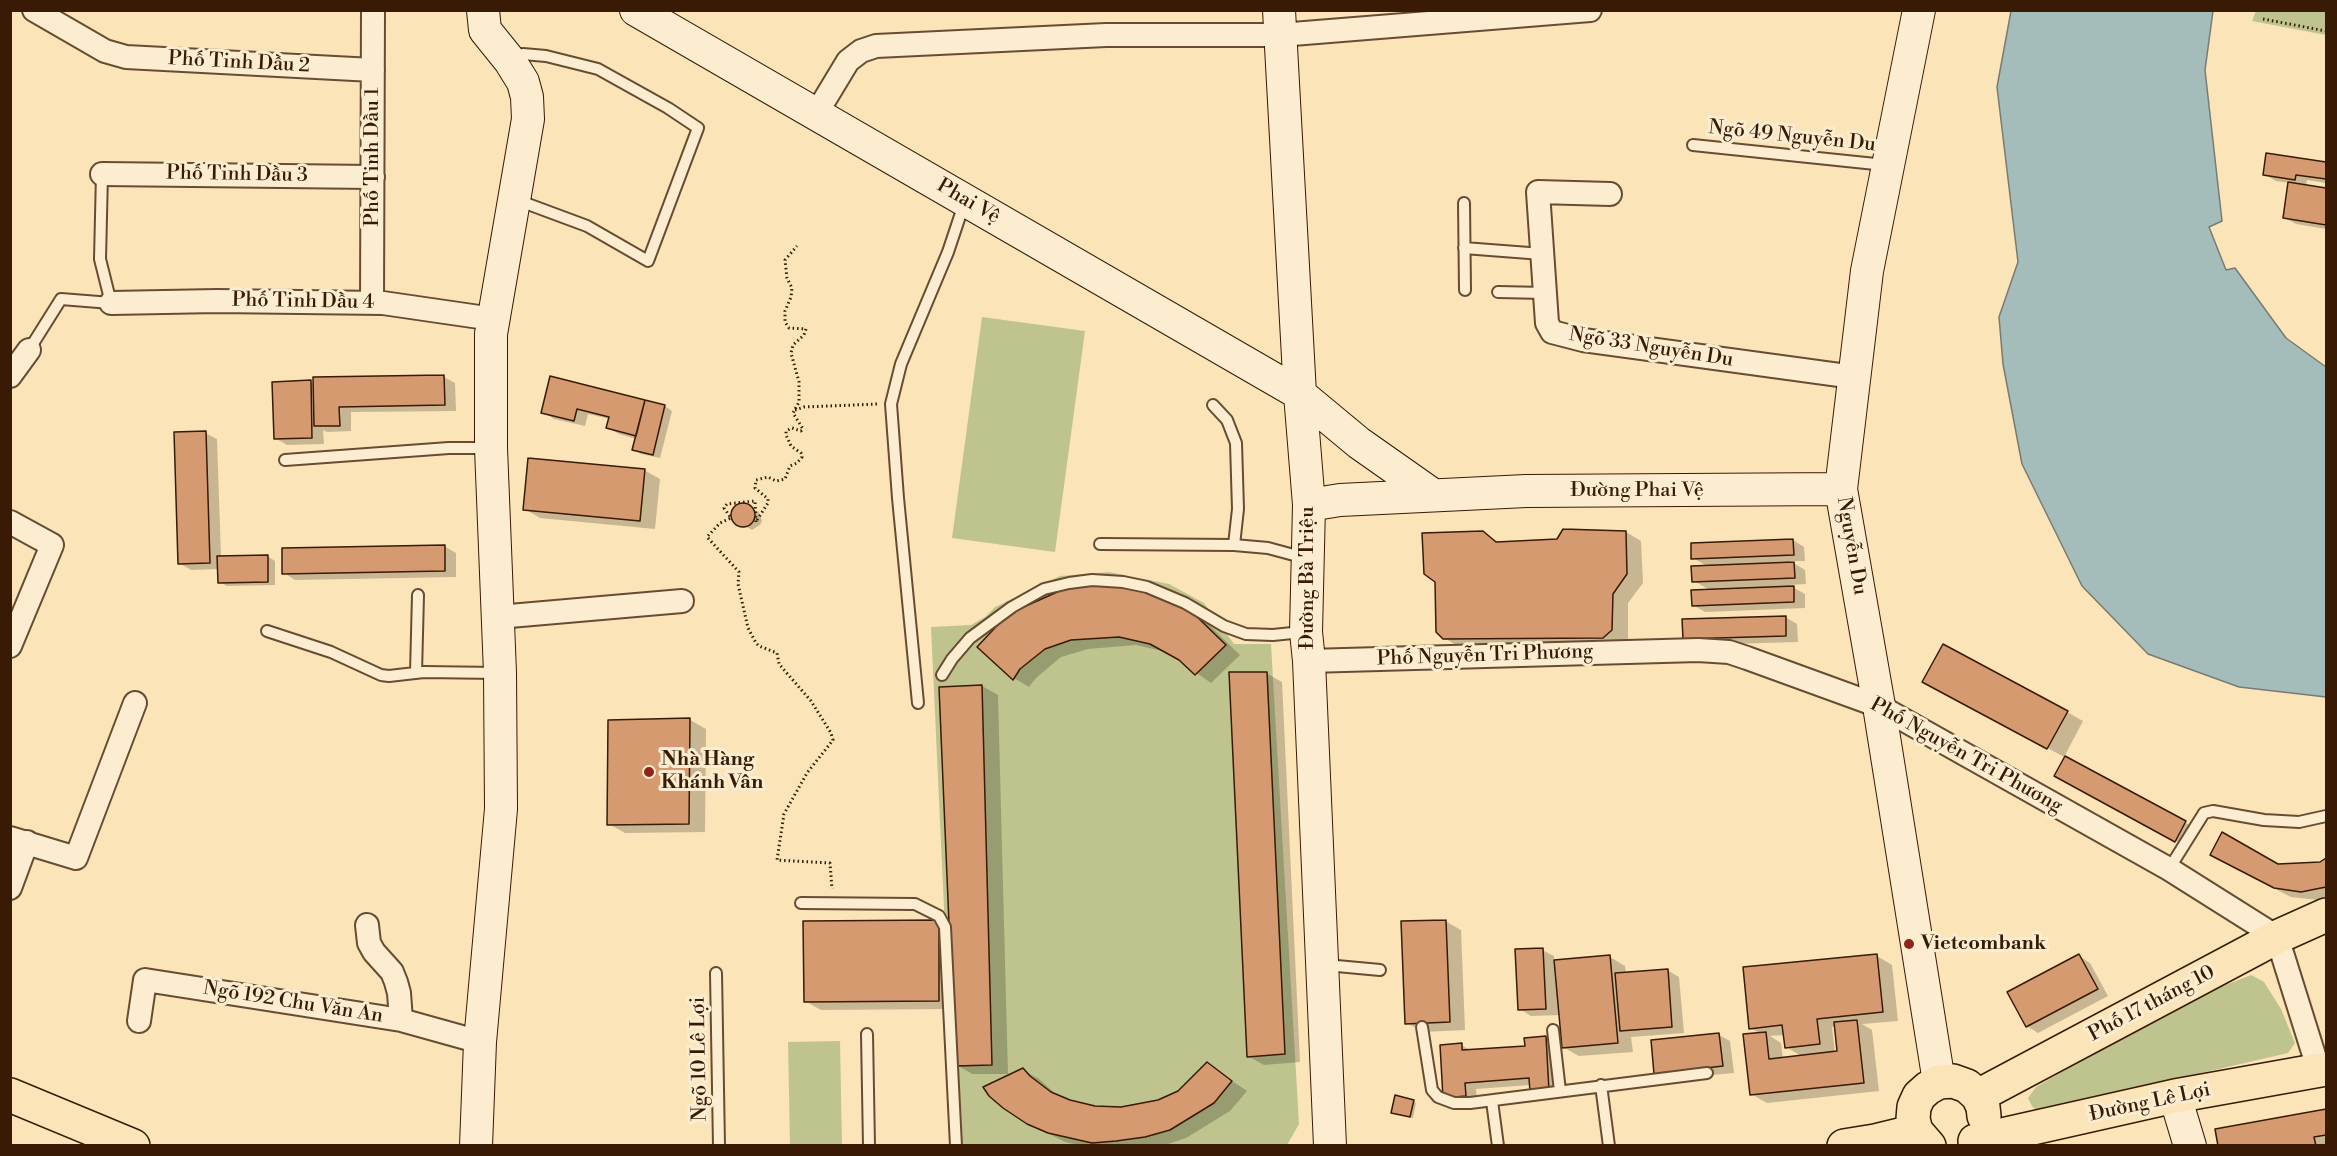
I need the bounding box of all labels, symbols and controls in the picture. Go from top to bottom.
street label: Phố Tinh Dầu 2 [167,47,311,79]
street label: Phố Tinh Dầu 1 [361,87,385,227]
street label: Ngõ 49 Nguyễn Du [1707,116,1877,158]
street label: Phố Tinh Dầu 3 [166,162,308,188]
street label: Phai Vệ [932,174,1004,230]
street label: Phố Tinh Dầu 4 [232,289,374,315]
street label: Ngõ 33 Nguyễn Du [1567,323,1735,373]
street label: Đường Phai Vệ [1570,479,1704,503]
street label: Nguyễn Du [1831,495,1871,597]
street label: Đường Bà Triệu [1296,506,1320,650]
street label: Phố Nguyễn Tri Phương [1376,640,1594,672]
street label: Phố Nguyễn Tri Phương [1865,693,2067,819]
place label: Nhà Hàng Khánh Vân [661,748,763,795]
marker: Nhà Hàng Khánh Vân [642,765,656,779]
place label: Vietcombank [1921,932,2046,956]
marker: Vietcombank [1902,937,1916,951]
street label: Phố 17 tháng 10 [2085,961,2219,1047]
street label: Ngõ 192 Chu Văn An [201,977,385,1029]
street label: Ngõ 10 Lê Lợi [687,997,713,1121]
street label: Đường Lê Lợi [2087,1078,2213,1128]

